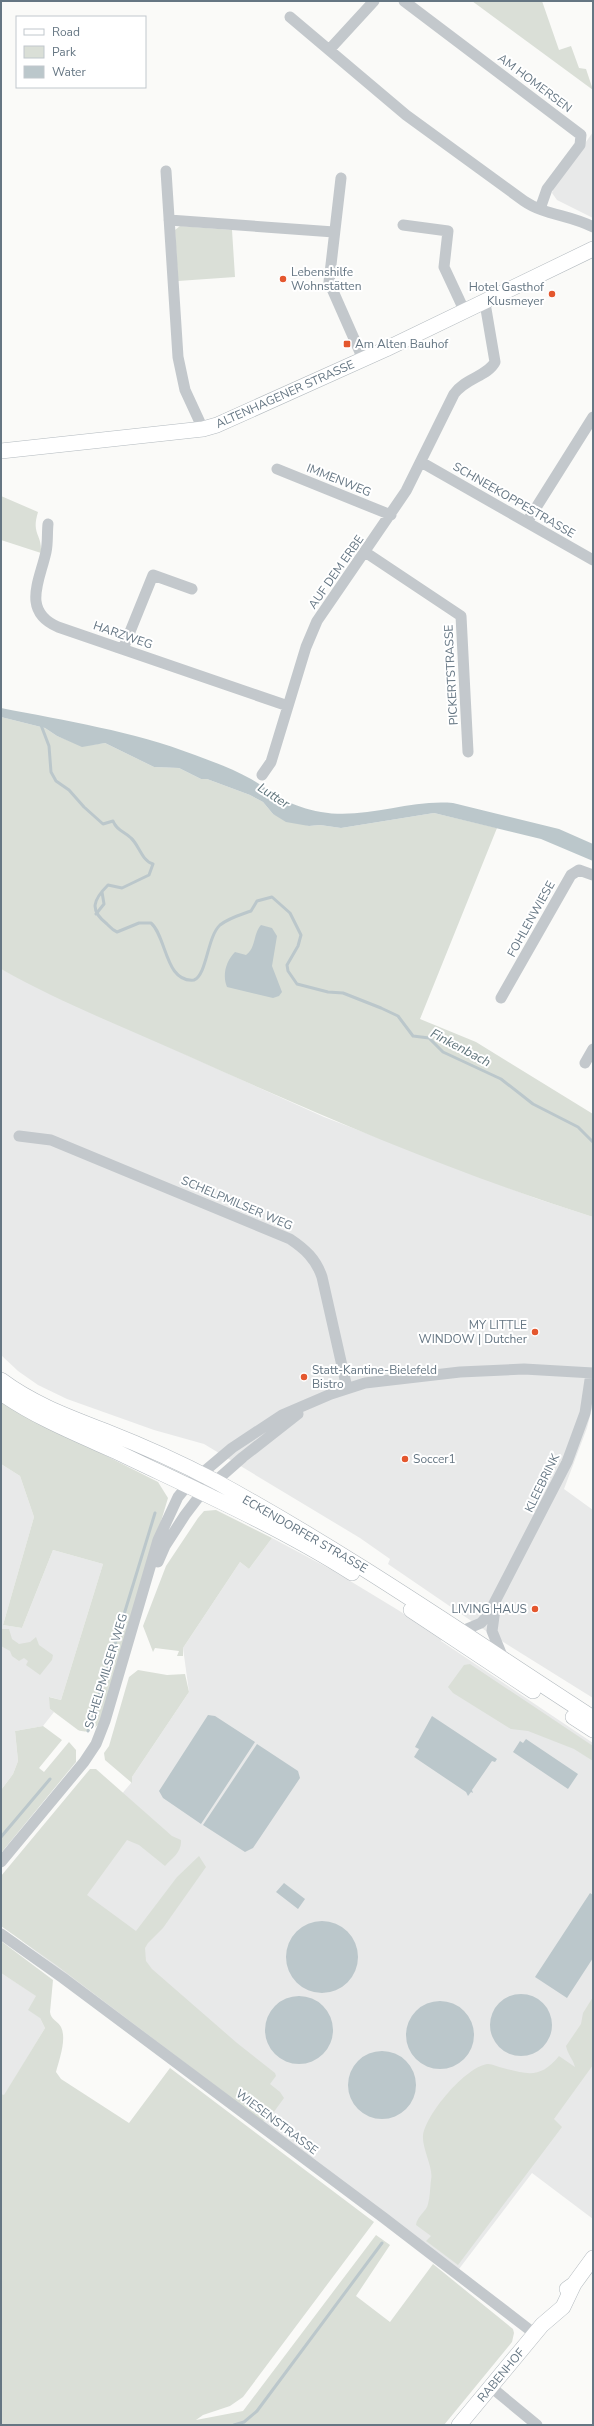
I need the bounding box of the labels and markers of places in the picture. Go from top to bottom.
place label: Lebenshilfe Wohnstätten [291,264,361,294]
marker: Lebenshilfe Wohnstätten [278,274,288,284]
place label: Hotel Gasthof Klusmeyer [469,279,545,309]
marker: Hotel Gasthof Klusmeyer [547,289,557,299]
place label: Am Alten Bauhof [355,336,449,352]
marker: Am Alten Bauhof [342,339,352,349]
place label: MY LITTLE WINDOW | Dutcher [419,1317,528,1347]
marker: MY LITTLE WINDOW | Dutcher [530,1327,540,1337]
place label: Statt-Kantine-Bielefeld Bistro [312,1362,437,1392]
marker: Statt-Kantine-Bielefeld Bistro [299,1372,309,1382]
place label: Soccer1 [413,1451,456,1467]
marker: Soccer1 [400,1454,410,1464]
place label: LIVING HAUS [451,1601,527,1617]
marker: LIVING HAUS [530,1604,540,1614]

